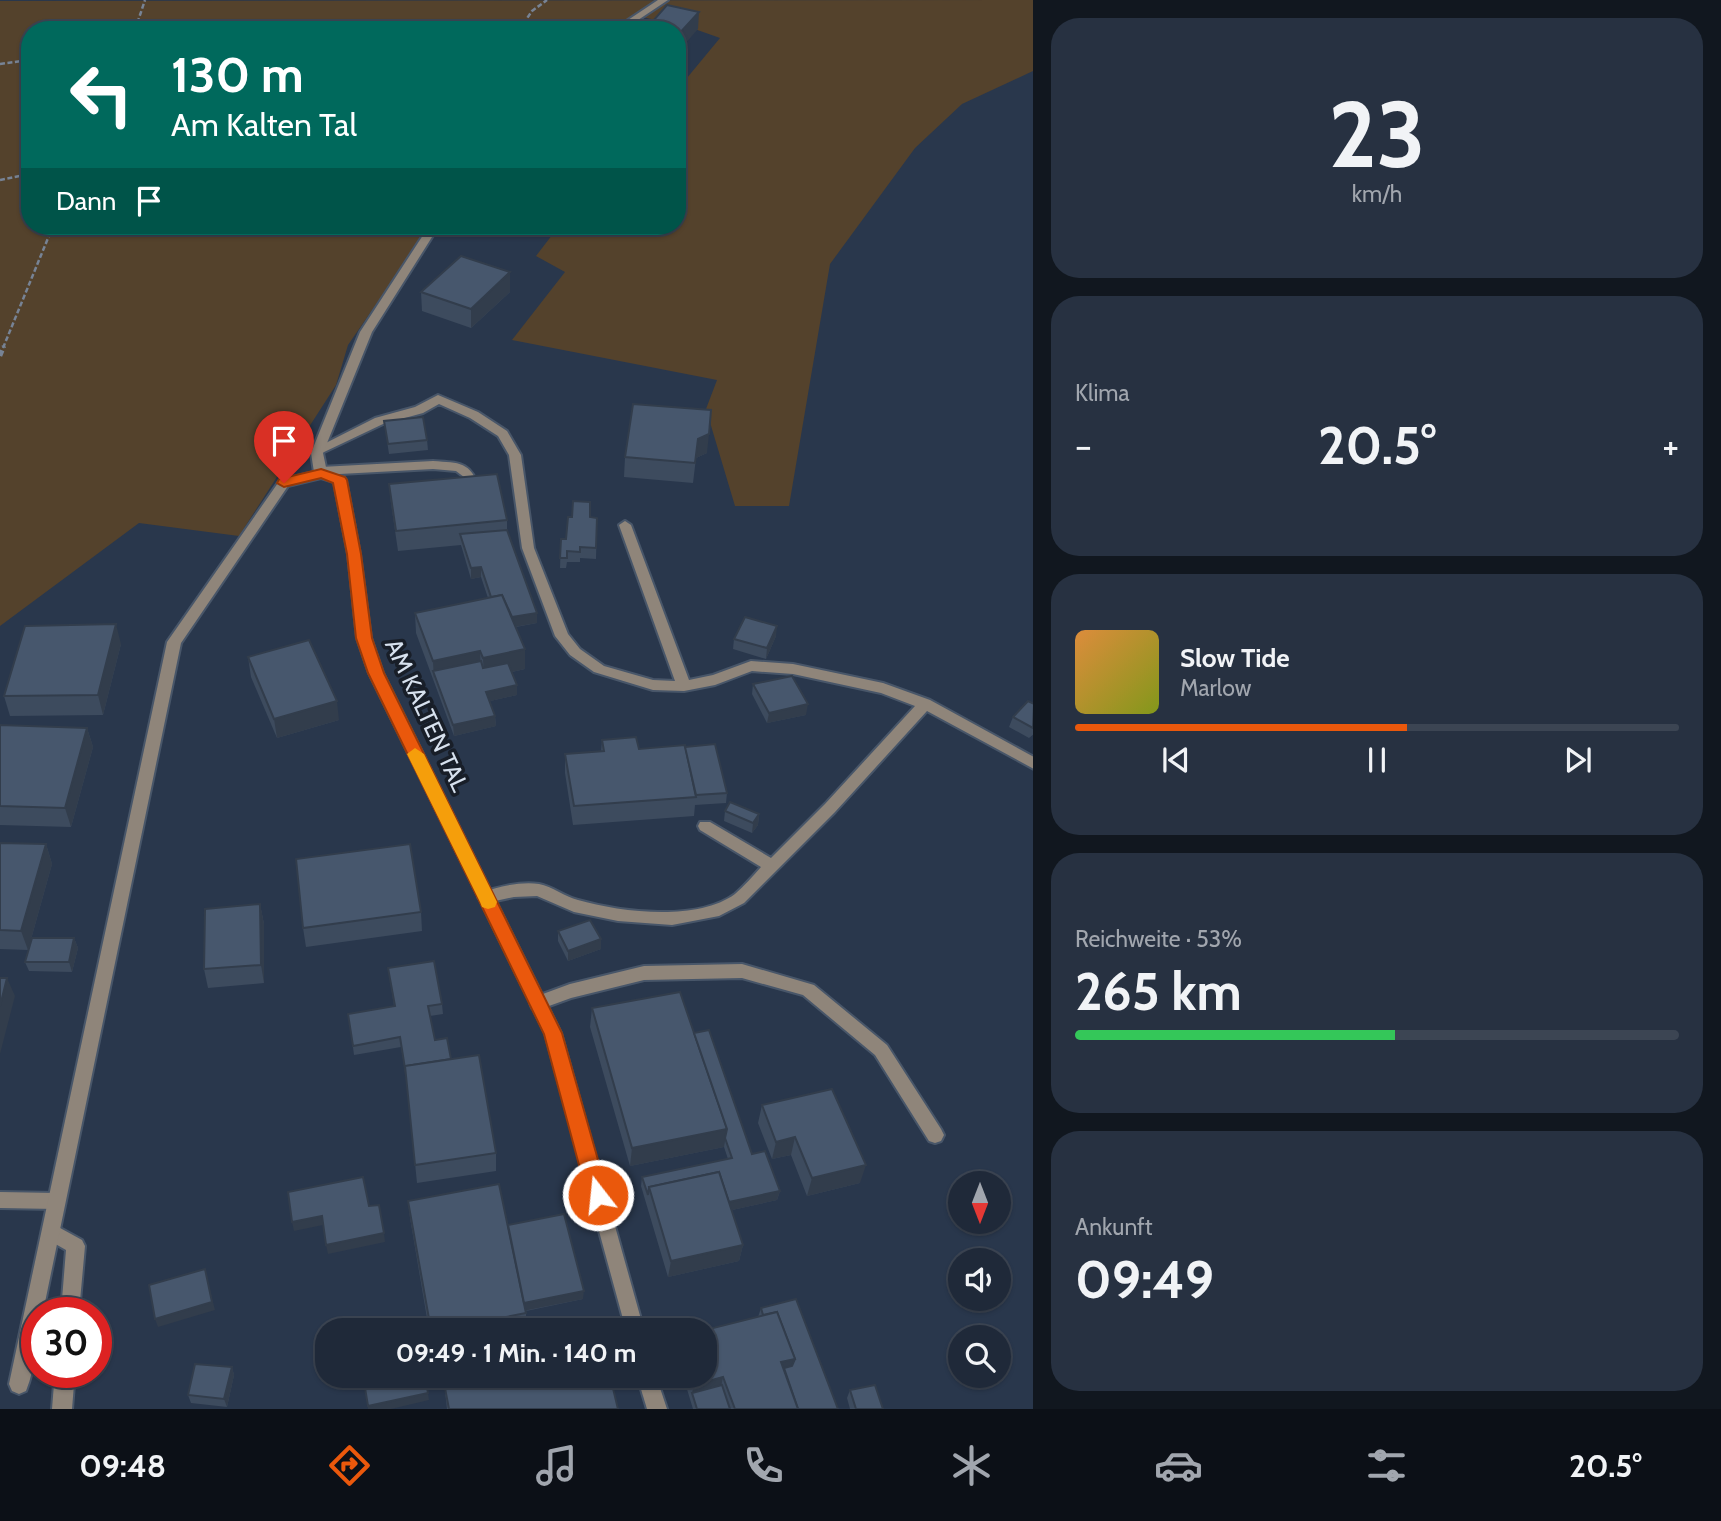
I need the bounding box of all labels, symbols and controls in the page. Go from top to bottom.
text: 130 m [171,45,304,104]
icon: left [56,49,147,140]
text: 23 [1328,79,1426,190]
text: Am Kalten Tal [171,105,357,144]
text: km/h [1352,180,1402,208]
icon: arrive [130,182,168,220]
text: Dann [56,185,116,217]
text: Klima [1075,379,1130,407]
pin [254,411,314,483]
text: 20.5° [1318,414,1436,477]
icon: arrive [265,422,303,460]
text: − [1075,422,1092,469]
text: + [1662,422,1679,469]
street label: AM KALTEN TAL [379,634,475,796]
text: Slow Tide [1180,642,1290,674]
text: Marlow [1180,674,1251,702]
icon: previous [1157,741,1195,779]
icon: pause [1358,741,1396,779]
icon: next [1559,741,1597,779]
text: Reichweite · 53% [1075,925,1242,953]
text: 265 km [1075,960,1242,1023]
position arrow [561,1158,635,1232]
north arrow [948,1171,1012,1234]
map controls [948,1171,1011,1388]
text: Ankunft [1075,1213,1153,1241]
button: sound [948,1248,1011,1311]
text: 09:49 [1075,1248,1214,1311]
speed limit sign: 30 [21,1297,112,1388]
button: search [948,1325,1011,1388]
text: 09:49 · 1 Min. · 140 m [396,1337,636,1369]
icon: directions [325,1441,374,1490]
icon: music [532,1441,581,1490]
icon: phone [739,1441,788,1490]
icon: climate [947,1441,996,1490]
icon: car [1154,1441,1203,1490]
icon: filters [1362,1441,1411,1490]
text: 09:48 [79,1446,166,1485]
text: 20.5° [1569,1446,1642,1485]

